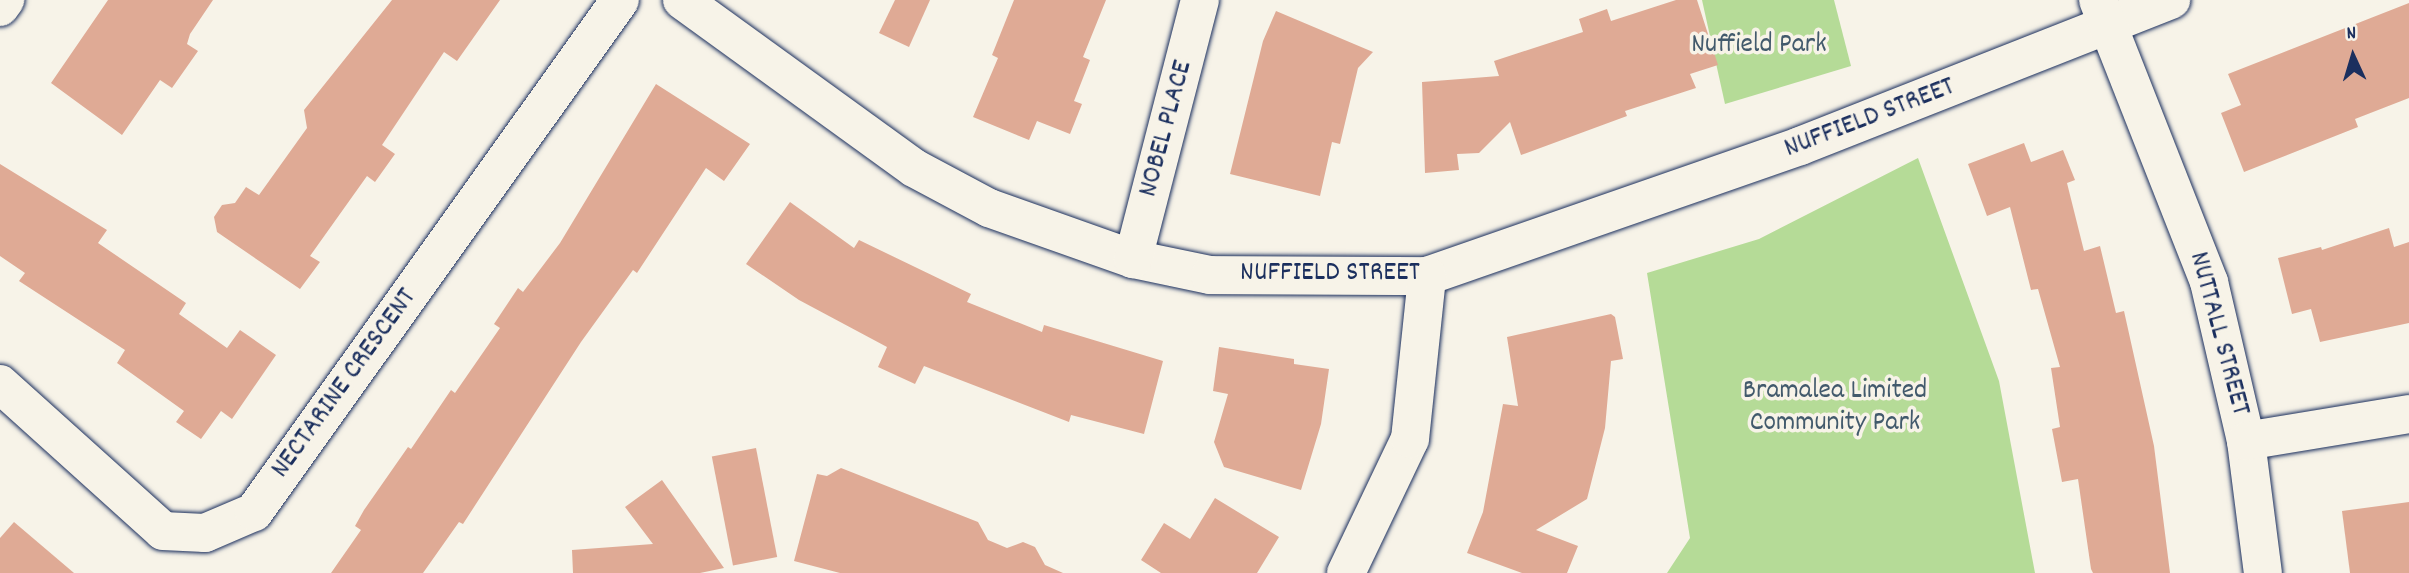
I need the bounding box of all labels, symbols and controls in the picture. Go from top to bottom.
north arrow [2318,21,2388,91]
text: N [2346,21,2357,48]
park label: Nuffield Park [1691,29,1827,63]
street label: NOBEL PLACE [1133,57,1201,201]
street label: NUFFIELD STREET [1780,71,1960,167]
street label: NUTTALL STREET [2180,248,2256,420]
street label: NUFFIELD STREET [1240,257,1420,291]
street label: NECTARINE CRESCENT [265,283,425,485]
park label: Bramalea Limited Community Park [1743,375,1927,441]

